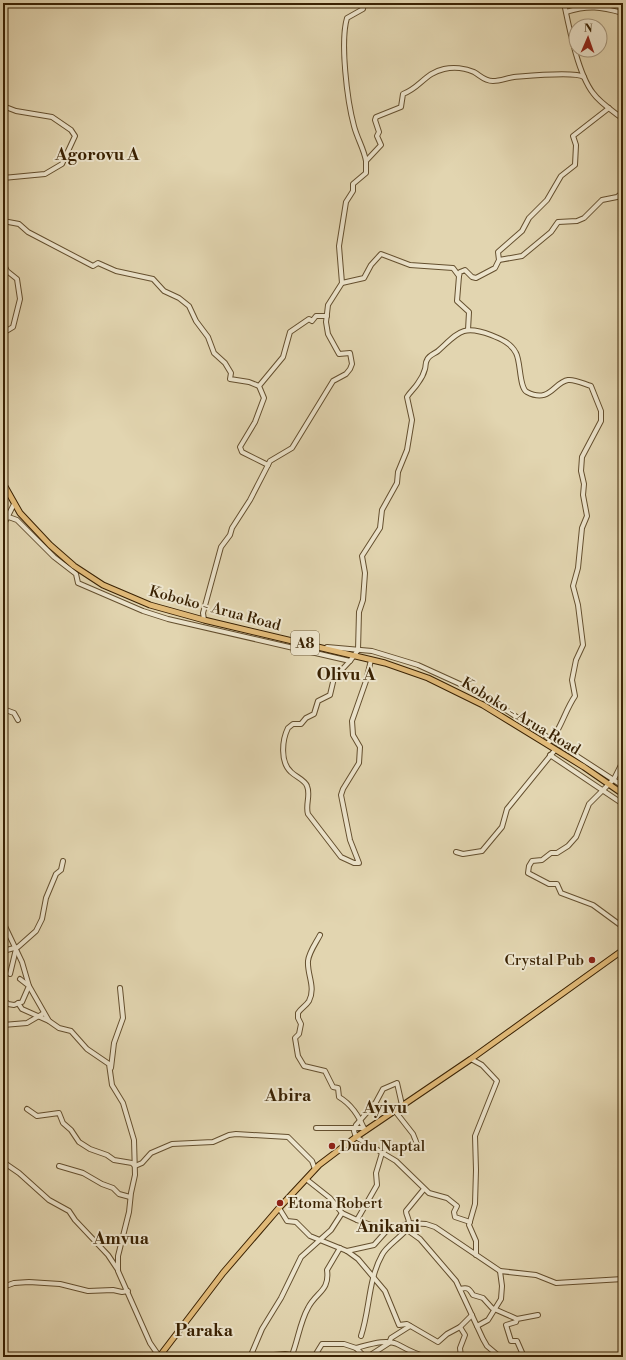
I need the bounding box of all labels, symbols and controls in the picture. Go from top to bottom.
north arrow [568,18,608,58]
text: N [584,22,593,36]
district label: Agorovu A [54,144,140,166]
street label: Koboko - Arua Road [147,582,283,635]
road number: A8 [291,631,319,655]
district label: Olivu A [317,664,376,686]
street label: Koboko - Arua Road [458,673,584,760]
place label: Crystal Pub [505,951,584,970]
marker: Crystal Pub [587,955,597,965]
district label: Abira [264,1085,312,1107]
district label: Ayivu [362,1097,408,1119]
place label: Dudu Naptal [340,1137,426,1156]
marker: Dudu Naptal [327,1141,337,1151]
place label: Etoma Robert [288,1194,383,1213]
marker: Etoma Robert [275,1198,285,1208]
district label: Anikani [355,1216,420,1238]
district label: Amvua [92,1228,150,1250]
district label: Paraka [175,1320,234,1342]

